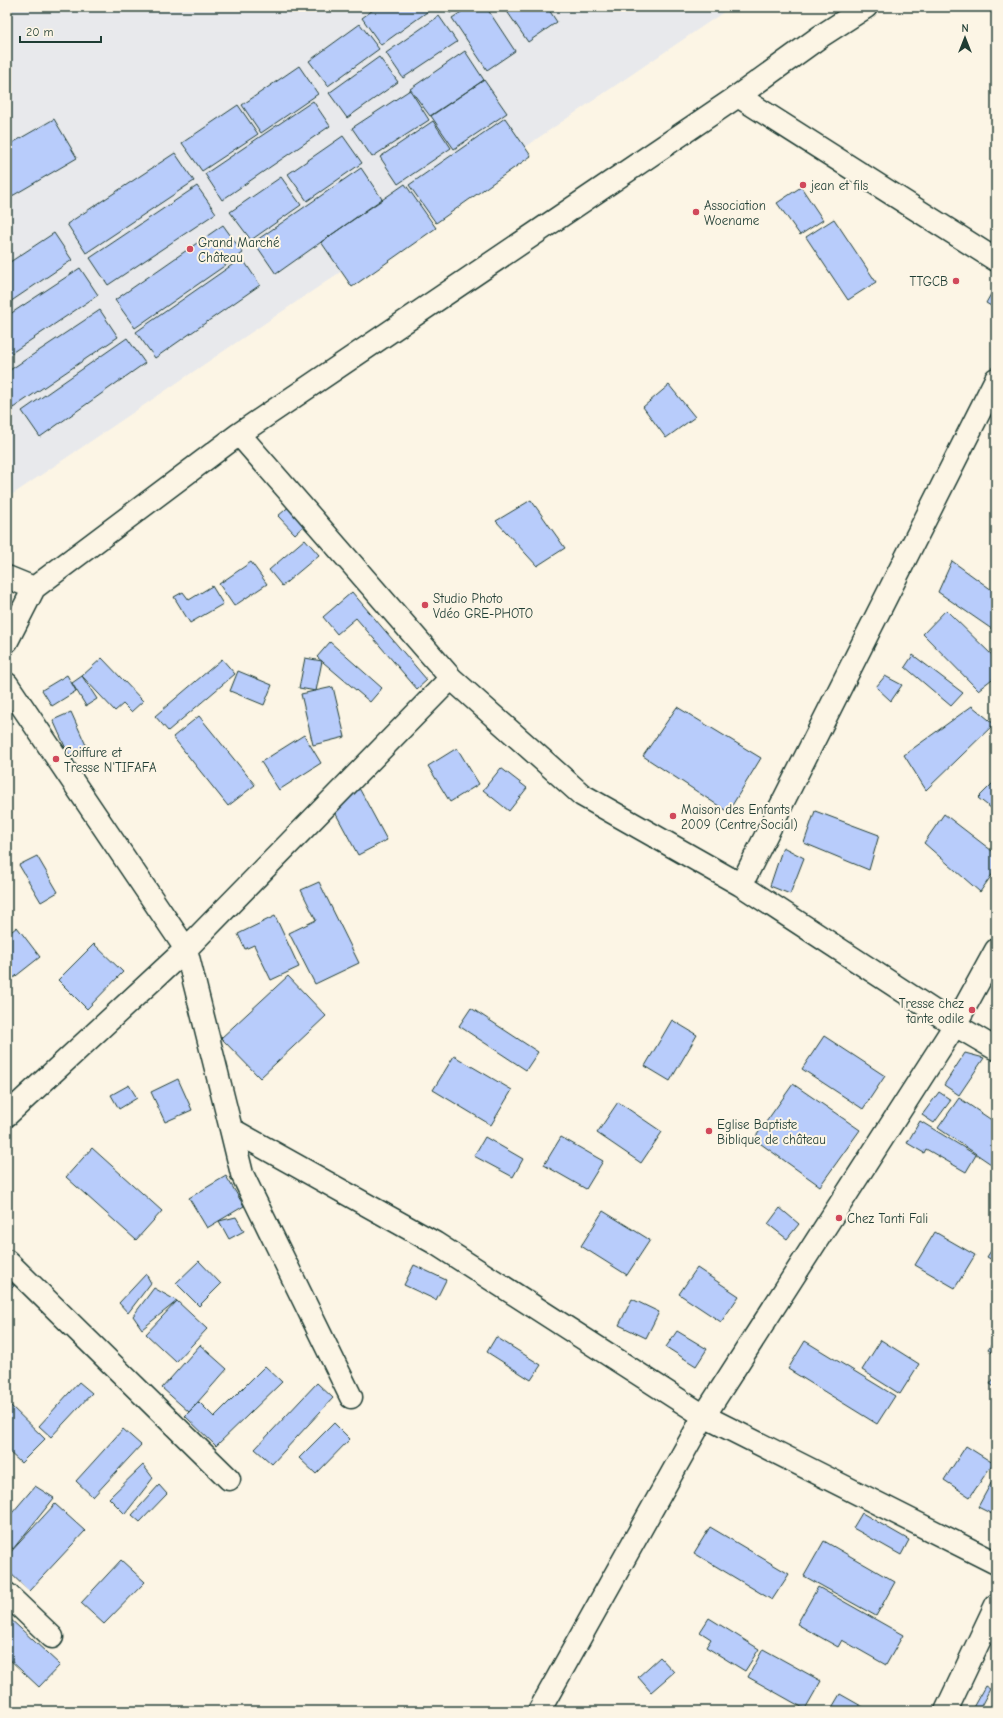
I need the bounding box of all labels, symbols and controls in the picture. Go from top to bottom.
scale bar [20,18,101,44]
north arrow [945,18,985,58]
text: N [961,22,969,35]
text: 20 m [26,25,54,39]
place label: jean et fils [809,178,868,193]
marker: jean et fils [798,180,808,190]
place label: Association Woename [704,198,766,228]
marker: Association Woename [691,207,701,217]
place label: Grand Marché Château [198,235,280,265]
marker: Grand Marché Château [185,244,195,254]
place label: TTGCB [910,274,948,289]
marker: TTGCB [951,276,961,286]
place label: Studio Photo Vdéo GRE-PHOTO [433,591,533,621]
marker: Studio Photo Vdéo GRE-PHOTO [420,600,430,610]
place label: Coiffure et Tresse N'TIFAFA [64,745,157,775]
marker: Coiffure et Tresse N'TIFAFA [51,754,61,764]
place label: Maison des Enfants 2009 (Centre Social) [681,802,798,832]
marker: Maison des Enfants 2009 (Centre Social) [668,811,678,821]
place label: Tresse chez tante odile [899,996,964,1026]
marker: Tresse chez tante odile [967,1005,977,1015]
place label: Eglise Baptiste Biblique de château [717,1117,826,1147]
marker: Eglise Baptiste Biblique de château [704,1126,714,1136]
place label: Chez Tanti Fali [847,1211,928,1226]
marker: Chez Tanti Fali [834,1213,844,1223]

